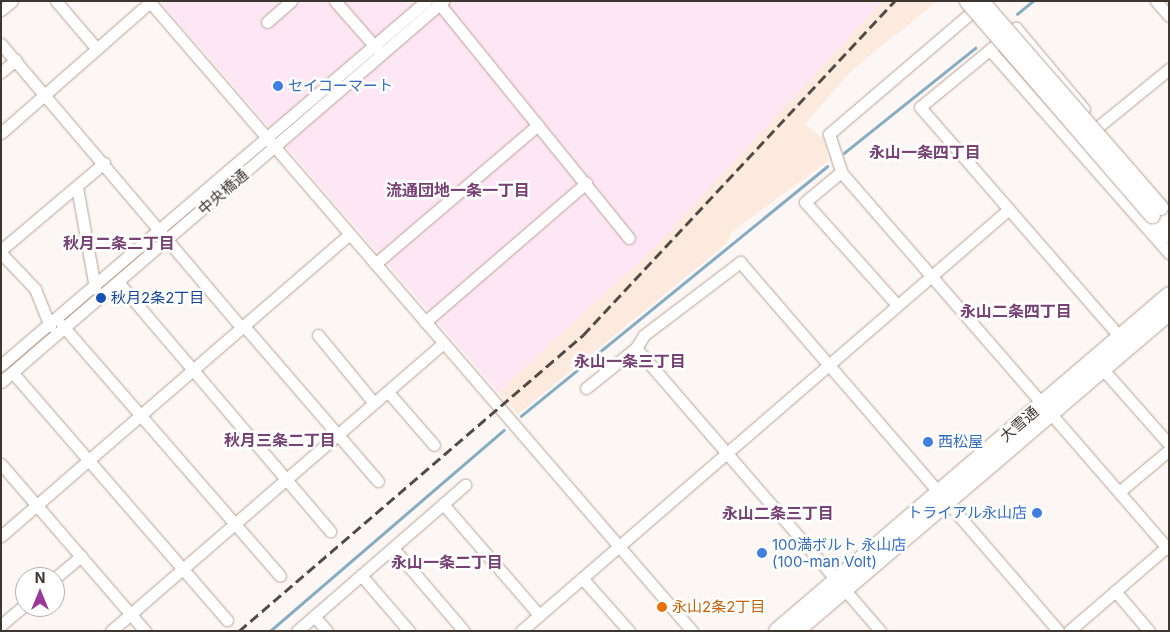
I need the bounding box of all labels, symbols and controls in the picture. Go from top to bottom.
place label: セイコーマート [288,77,393,95]
marker: セイコーマート [272,80,284,92]
district label: 永山一条四丁目 [869,142,981,162]
street label: 中央橋通 [194,166,252,218]
district label: 流通団地一条一丁目 [386,180,530,200]
district label: 秋月二条二丁目 [63,233,175,253]
place label: 秋月2条2丁目 [111,289,204,307]
marker: 秋月2条2丁目 [95,292,107,304]
district label: 永山二条四丁目 [960,301,1072,321]
district label: 永山一条三丁目 [574,351,686,371]
street label: 大雪通 [996,402,1042,446]
district label: 秋月三条二丁目 [224,430,336,450]
place label: 西松屋 [938,433,983,451]
marker: 西松屋 [922,436,934,448]
district label: 永山二条三丁目 [722,503,834,523]
place label: トライアル永山店 [907,504,1027,522]
marker: トライアル永山店 [1031,507,1043,519]
place label: 100満ボルト 永山店 (100-man Volt) [772,535,906,570]
marker: 100満ボルト 永山店 (100-man Volt) [756,547,768,559]
district label: 永山一条二丁目 [391,552,503,572]
north arrow [15,567,65,617]
text: N [35,569,45,586]
place label: 永山2条2丁目 [672,598,765,616]
marker: 永山2条2丁目 [656,601,668,613]

